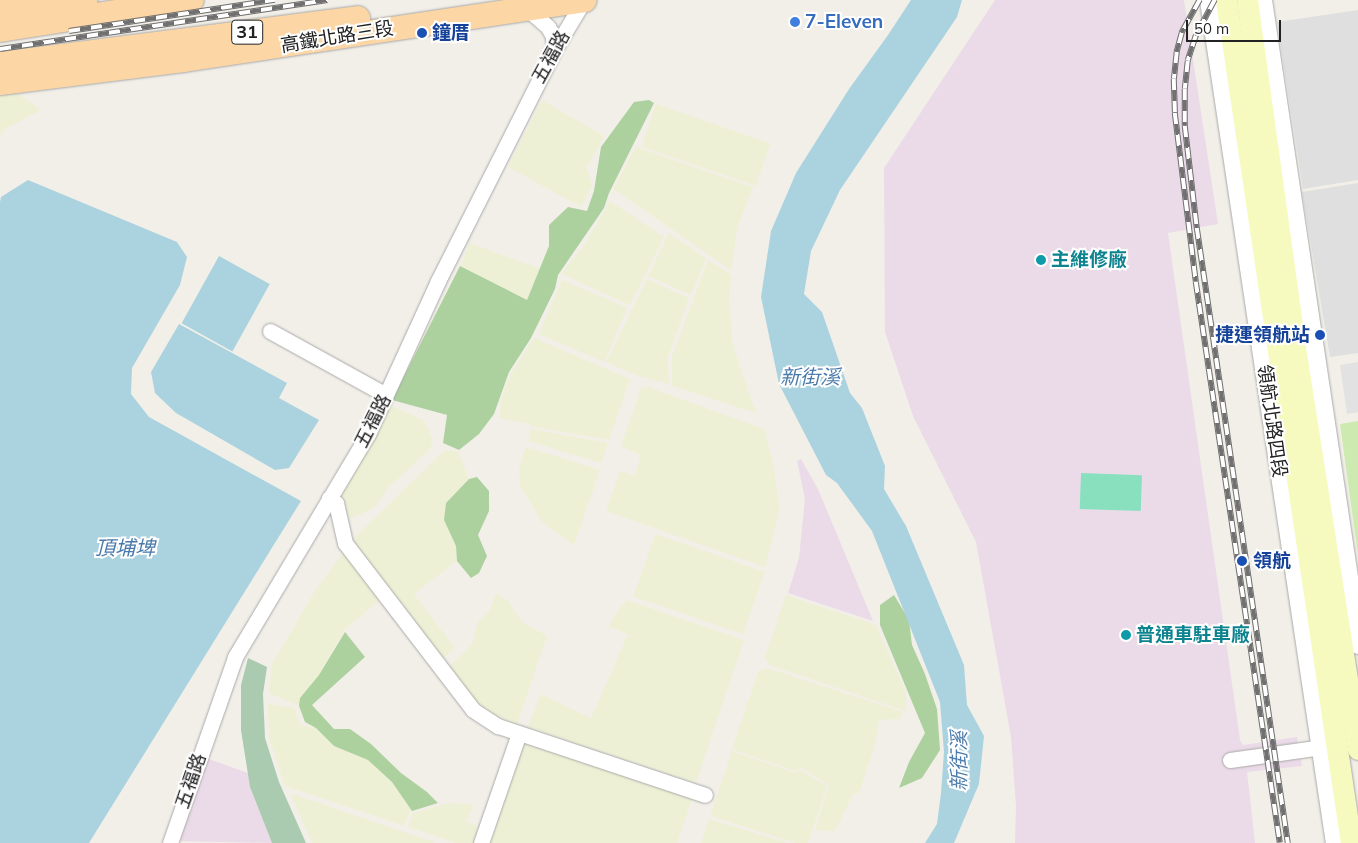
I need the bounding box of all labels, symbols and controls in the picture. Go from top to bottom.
scale bar [1188,10,1283,42]
place label: 7-Eleven [805,11,883,33]
road number: 31 [231,16,263,48]
marker: 7-Eleven [789,16,801,28]
street label: 高鐵北路三段 [279,17,395,57]
text: 50 m [1194,19,1229,38]
place label: 鐘厝 [432,22,470,44]
marker: 鐘厝 [416,27,428,39]
street label: 五福路 [527,27,575,87]
place label: 主維修廠 [1051,249,1127,271]
marker: 主維修廠 [1035,254,1047,266]
place label: 捷運領航站 [1215,324,1310,346]
marker: 捷運領航站 [1314,329,1326,341]
street label: 領航北路四段 [1253,363,1291,479]
water label: 新街溪 [780,364,840,388]
street label: 五福路 [350,390,396,452]
water label: 頂埔埤 [95,535,155,559]
place label: 領航 [1253,550,1291,572]
marker: 領航 [1235,554,1249,568]
place label: 普通車駐車廠 [1136,624,1250,646]
marker: 普通車駐車廠 [1120,629,1132,641]
water label: 新街溪 [946,731,970,791]
street label: 五福路 [171,750,211,812]

